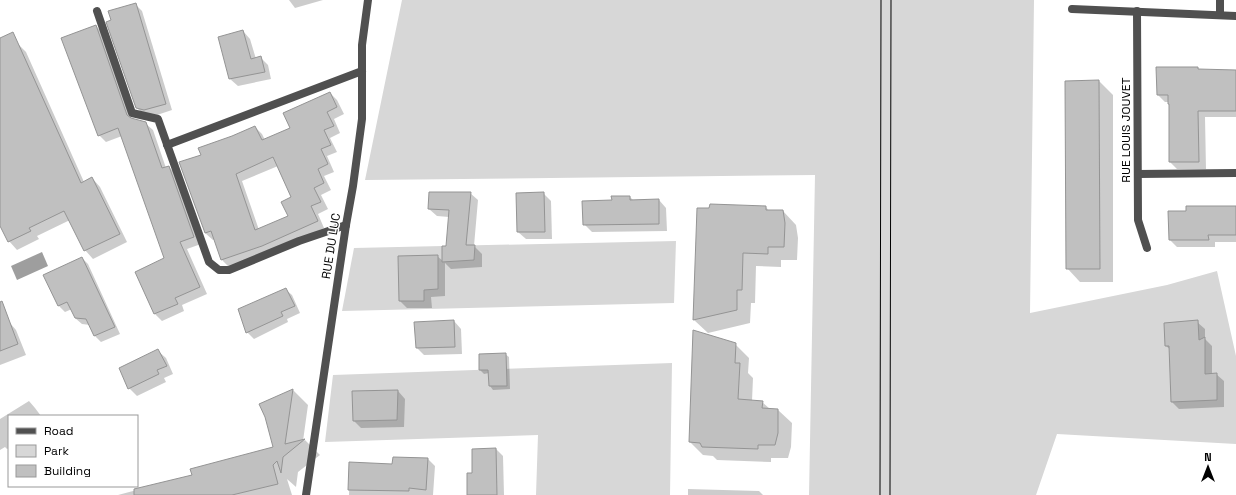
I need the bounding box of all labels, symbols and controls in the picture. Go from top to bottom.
street label: RUE LOUIS JOUVET [1118,77,1134,183]
street label: RUE DU LUC [318,212,344,280]
legend [8,415,138,487]
text: Road [44,423,73,439]
text: Park [44,443,69,459]
north arrow [1188,447,1228,487]
text: N [1204,450,1212,464]
text: Building [44,463,91,479]

